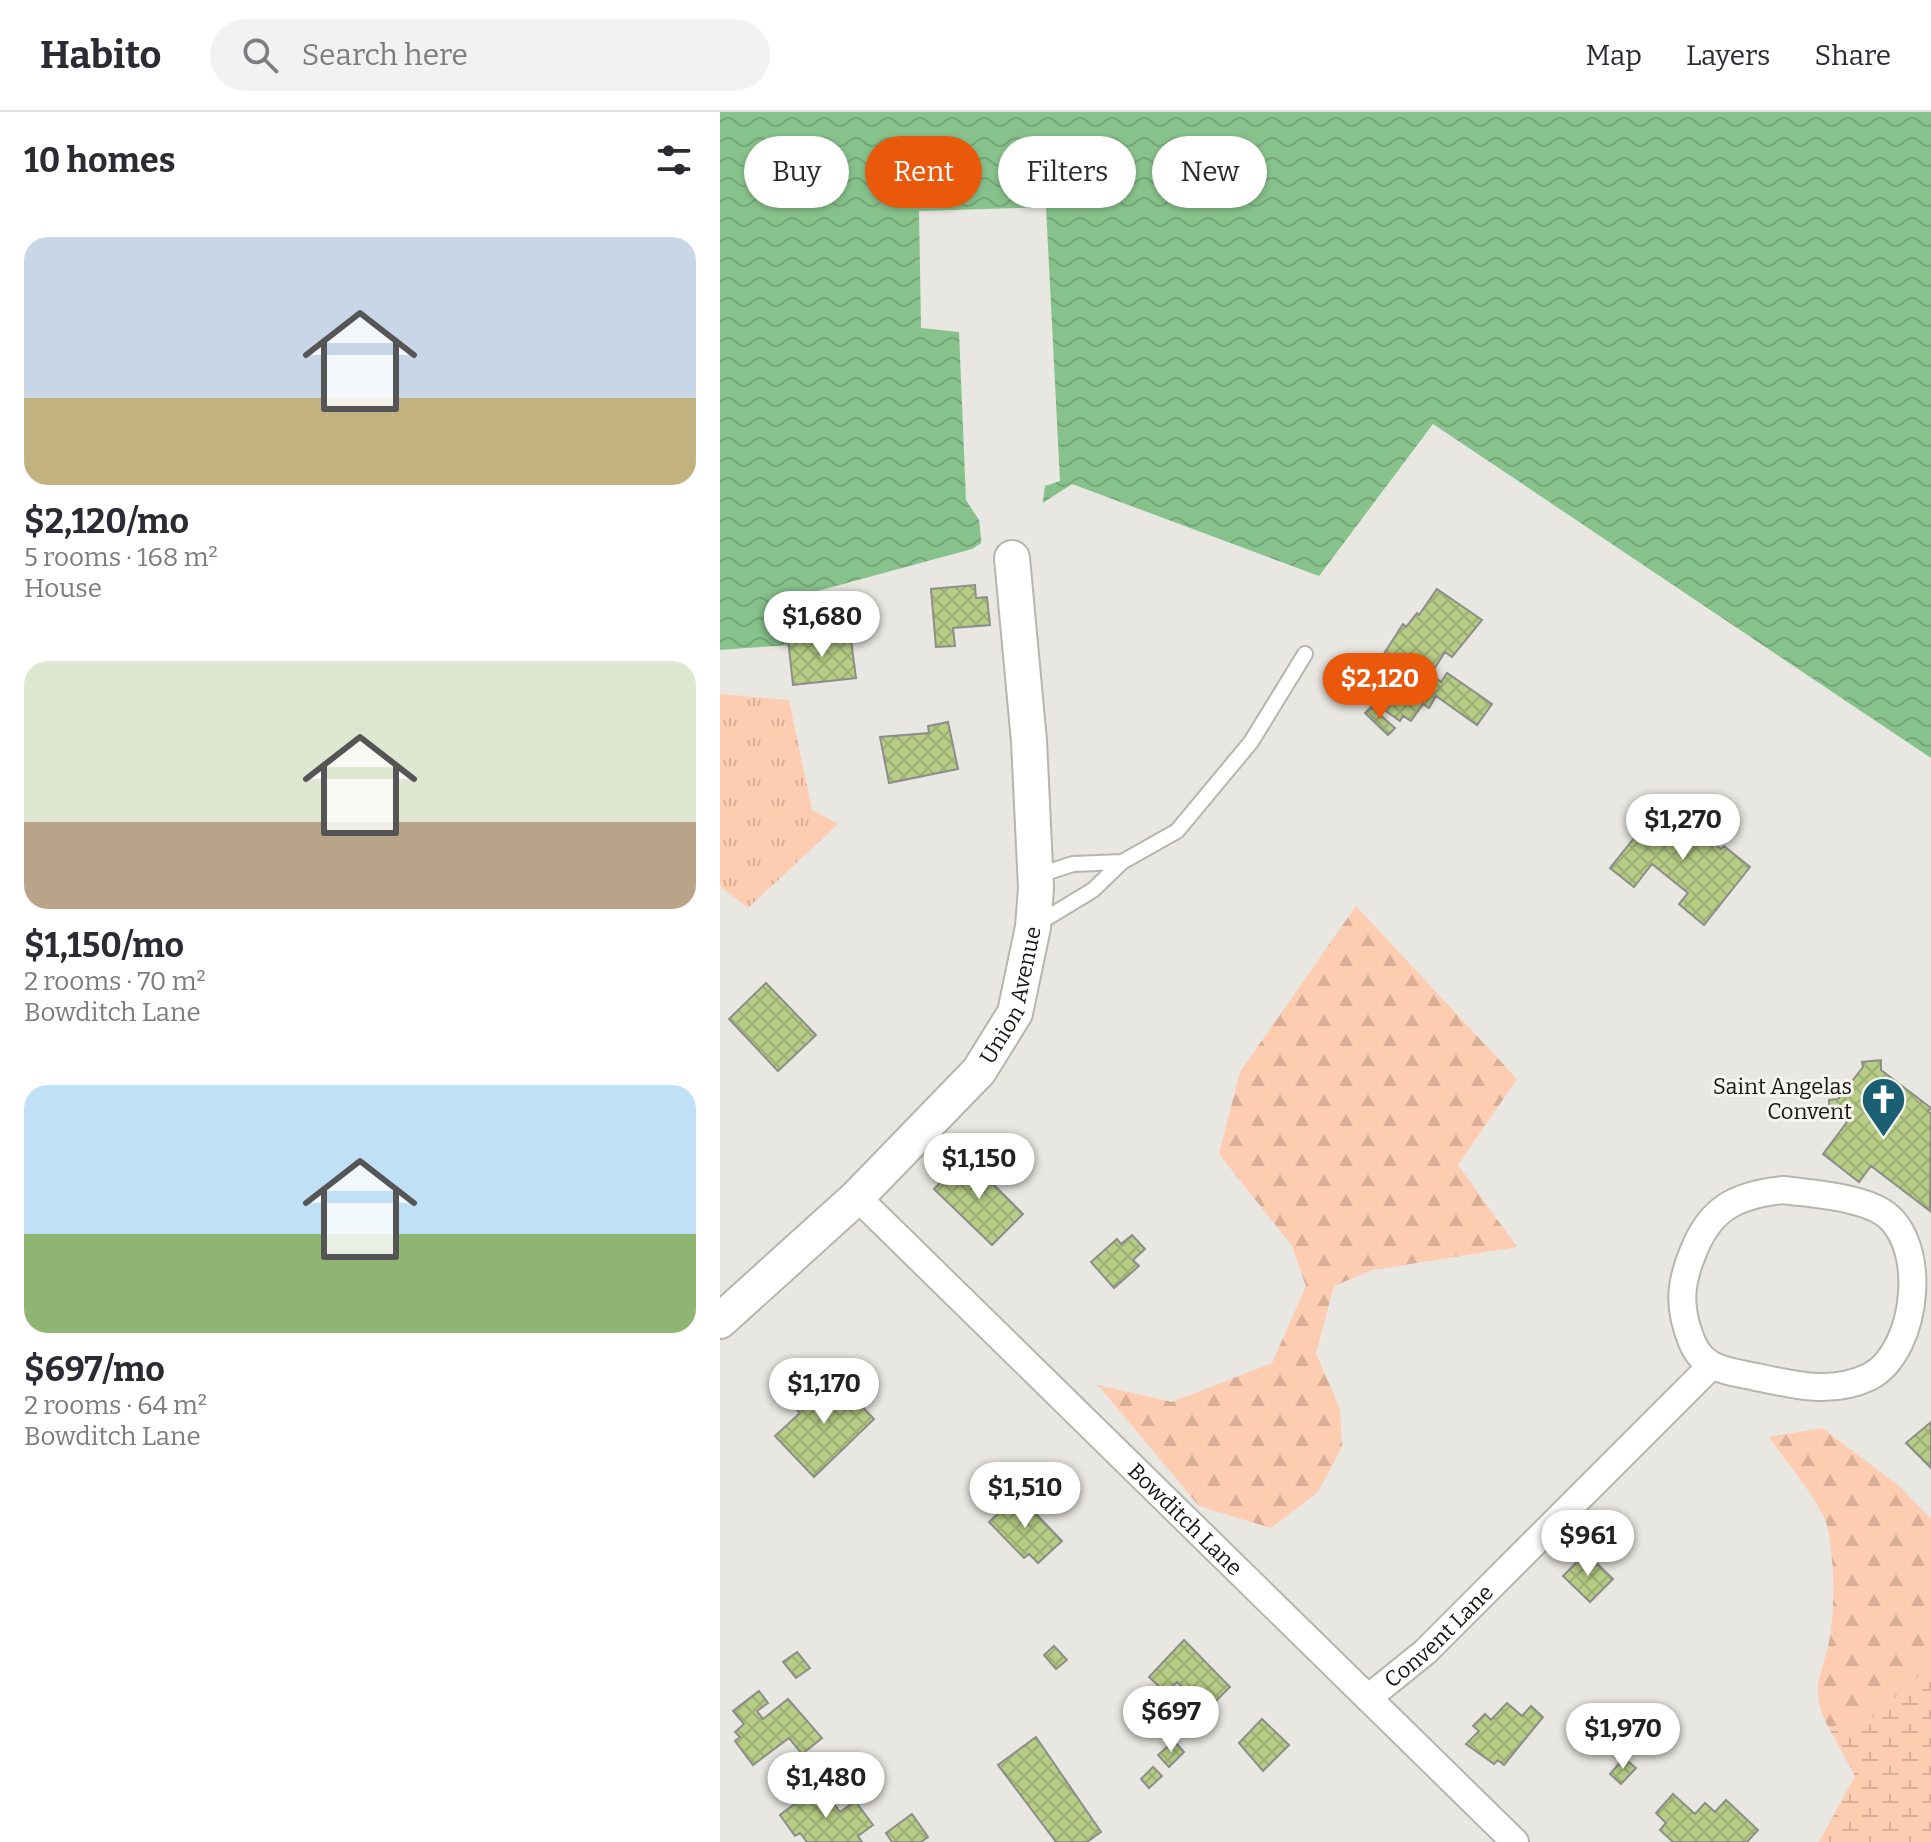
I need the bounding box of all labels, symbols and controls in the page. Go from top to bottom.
search box [210,19,770,91]
text: Habito [40,32,162,78]
icon: search [238,33,282,77]
text: Search here [302,37,468,73]
text: Map [1585,39,1642,72]
text: Layers [1686,39,1770,72]
text: Share [1814,39,1891,72]
chip: Buy [744,136,849,208]
chip: Rent [865,136,982,208]
chip: Filters [998,136,1136,208]
chip: New [1152,136,1267,208]
icon: filters [652,138,696,182]
text: 10 homes [24,140,175,181]
icon: home [288,289,432,433]
text: $2,120/mo [24,501,189,542]
text: 5 rooms · 168 m² [24,542,218,573]
text: House [24,573,102,604]
pin: $1,680 [757,591,887,659]
text: $1,680 [782,601,862,632]
pin: $2,120 [1315,653,1445,721]
text: $2,120 [1341,663,1419,694]
icon: home [288,713,432,857]
pin: $1,270 [1618,794,1748,862]
text: $1,270 [1644,804,1722,835]
street label: Union Avenue [973,924,1046,1069]
text: $1,150/mo [24,925,184,966]
text: 2 rooms · 70 m² [24,966,206,997]
text: Bowditch Lane [24,997,201,1028]
place label: Saint Angelas Convent [1713,1073,1852,1125]
church icon: Saint Angelas Convent [1859,1075,1907,1138]
pin: $1,150 [914,1133,1044,1201]
icon: home [288,1137,432,1281]
text: $1,150 [942,1143,1016,1174]
text: $697/mo [24,1349,165,1390]
pin: $1,170 [759,1358,889,1426]
text: $1,170 [787,1368,861,1399]
text: 2 rooms · 64 m² [24,1390,207,1421]
text: Bowditch Lane [24,1421,201,1452]
street label: Bowditch Lane [1123,1457,1248,1581]
pin: $1,510 [960,1462,1090,1530]
text: $1,510 [987,1472,1063,1503]
pin: $961 [1541,1510,1635,1578]
text: $961 [1559,1520,1617,1551]
street label: Convent Lane [1379,1579,1498,1693]
pin: $697 [1124,1686,1218,1754]
text: $697 [1141,1696,1201,1727]
pin: $1,970 [1558,1703,1688,1771]
text: $1,970 [1584,1713,1662,1744]
pin: $1,480 [761,1752,891,1820]
text: $1,480 [786,1762,866,1793]

